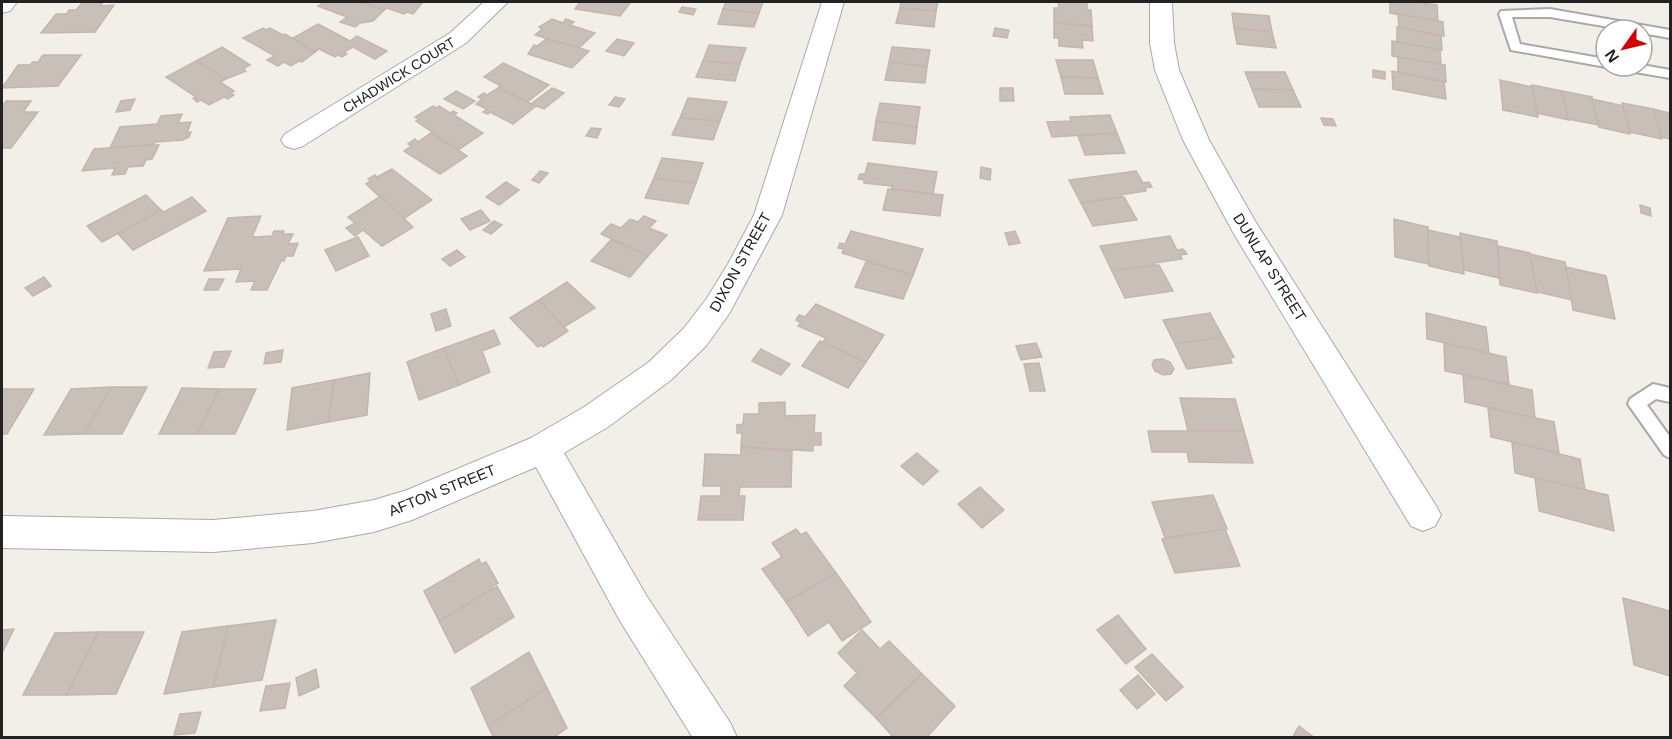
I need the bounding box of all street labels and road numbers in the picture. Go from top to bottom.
street label: CHADWICK COURT [340,34,459,116]
street label: DIXON STREET [706,209,774,315]
street label: DUNLAP STREET [1230,210,1310,324]
street label: AFTON STREET [386,461,498,519]

